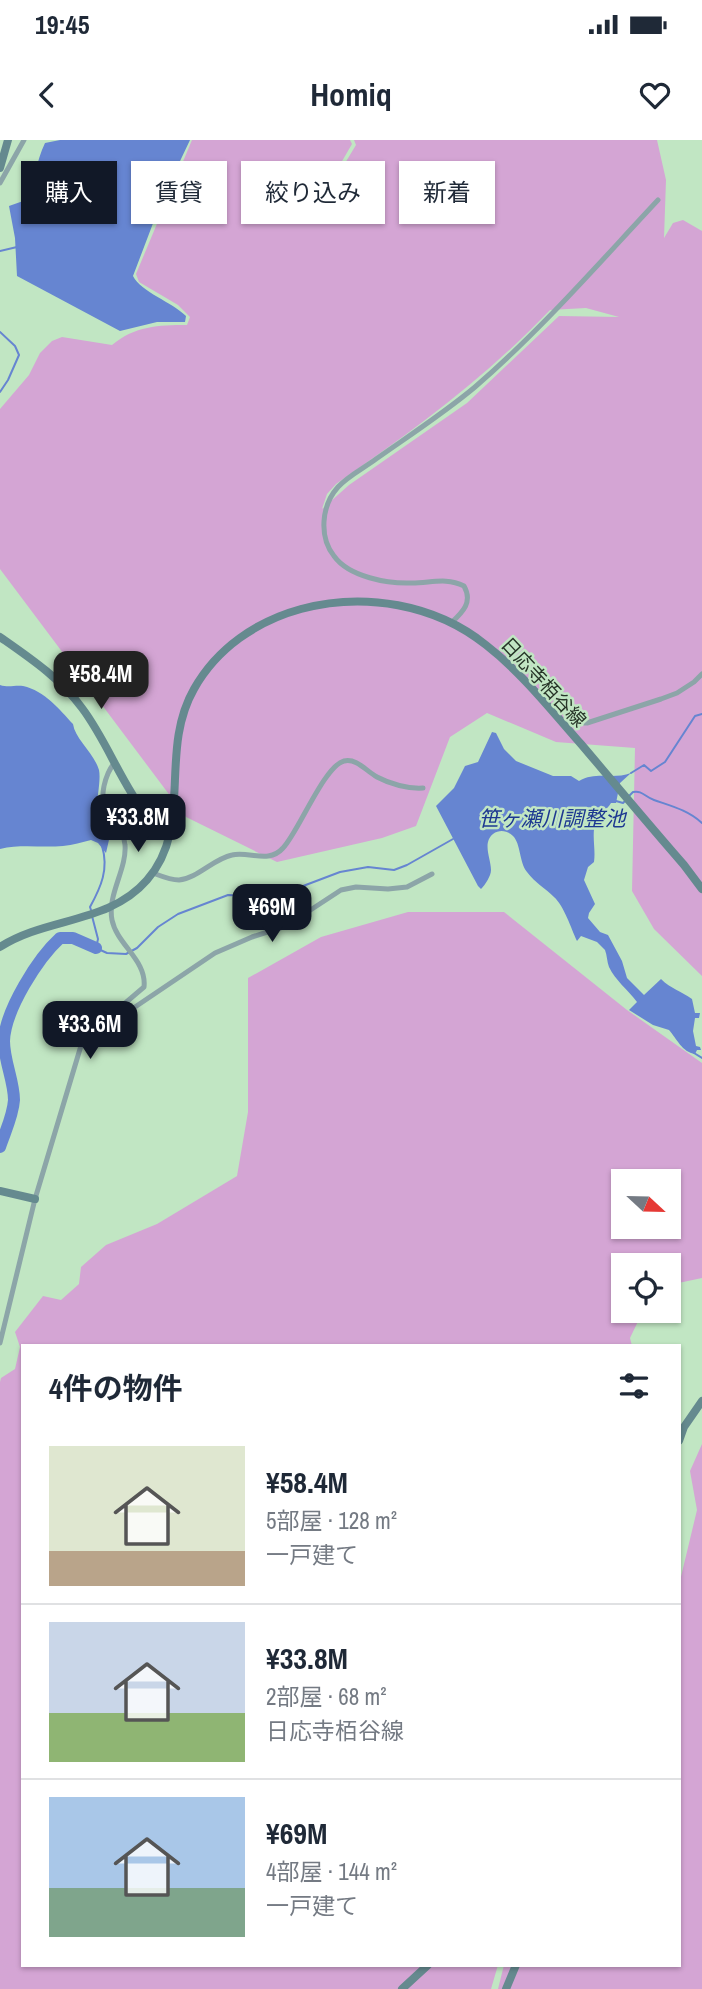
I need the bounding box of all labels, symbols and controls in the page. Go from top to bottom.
text: 19:45 [35,7,90,42]
text: Homiq [310,73,392,116]
icon: back [28,76,66,114]
icon: heart [636,76,674,114]
chip: 購入 [21,161,117,224]
chip: 賃貸 [131,161,227,224]
chip: 絞り込み [241,161,385,224]
chip: 新着 [399,161,495,224]
street label: 日応寺栢谷線 [496,631,592,733]
pin: ¥58.4M [44,652,158,711]
text: ¥58.4M [70,658,132,689]
pin: ¥33.8M [81,794,195,854]
text: ¥33.8M [107,801,169,832]
water label: 笹ヶ瀬川調整池 [479,804,627,833]
pin: ¥69M [231,884,313,944]
text: ¥69M [248,891,296,922]
pin: ¥33.6M [33,1002,147,1061]
text: ¥33.6M [59,1008,121,1039]
north arrow [611,1169,681,1239]
map controls [611,1169,681,1323]
button: locate [611,1253,681,1323]
icon: filters [615,1367,653,1405]
text: 4件の物件 [49,1368,183,1408]
text: ¥58.4M [266,1462,348,1502]
icon: home [105,1474,189,1558]
text: 5部屋 · 128 m² [266,1505,397,1536]
text: 一戸建て [266,1539,358,1570]
text: ¥33.8M [266,1638,348,1678]
icon: home [105,1650,189,1734]
text: 2部屋 · 68 m² [266,1681,386,1712]
text: 日応寺栢谷線 [266,1715,404,1746]
text: ¥69M [266,1813,328,1853]
icon: home [105,1825,189,1909]
text: 4部屋 · 144 m² [266,1856,397,1887]
text: 一戸建て [266,1890,358,1921]

